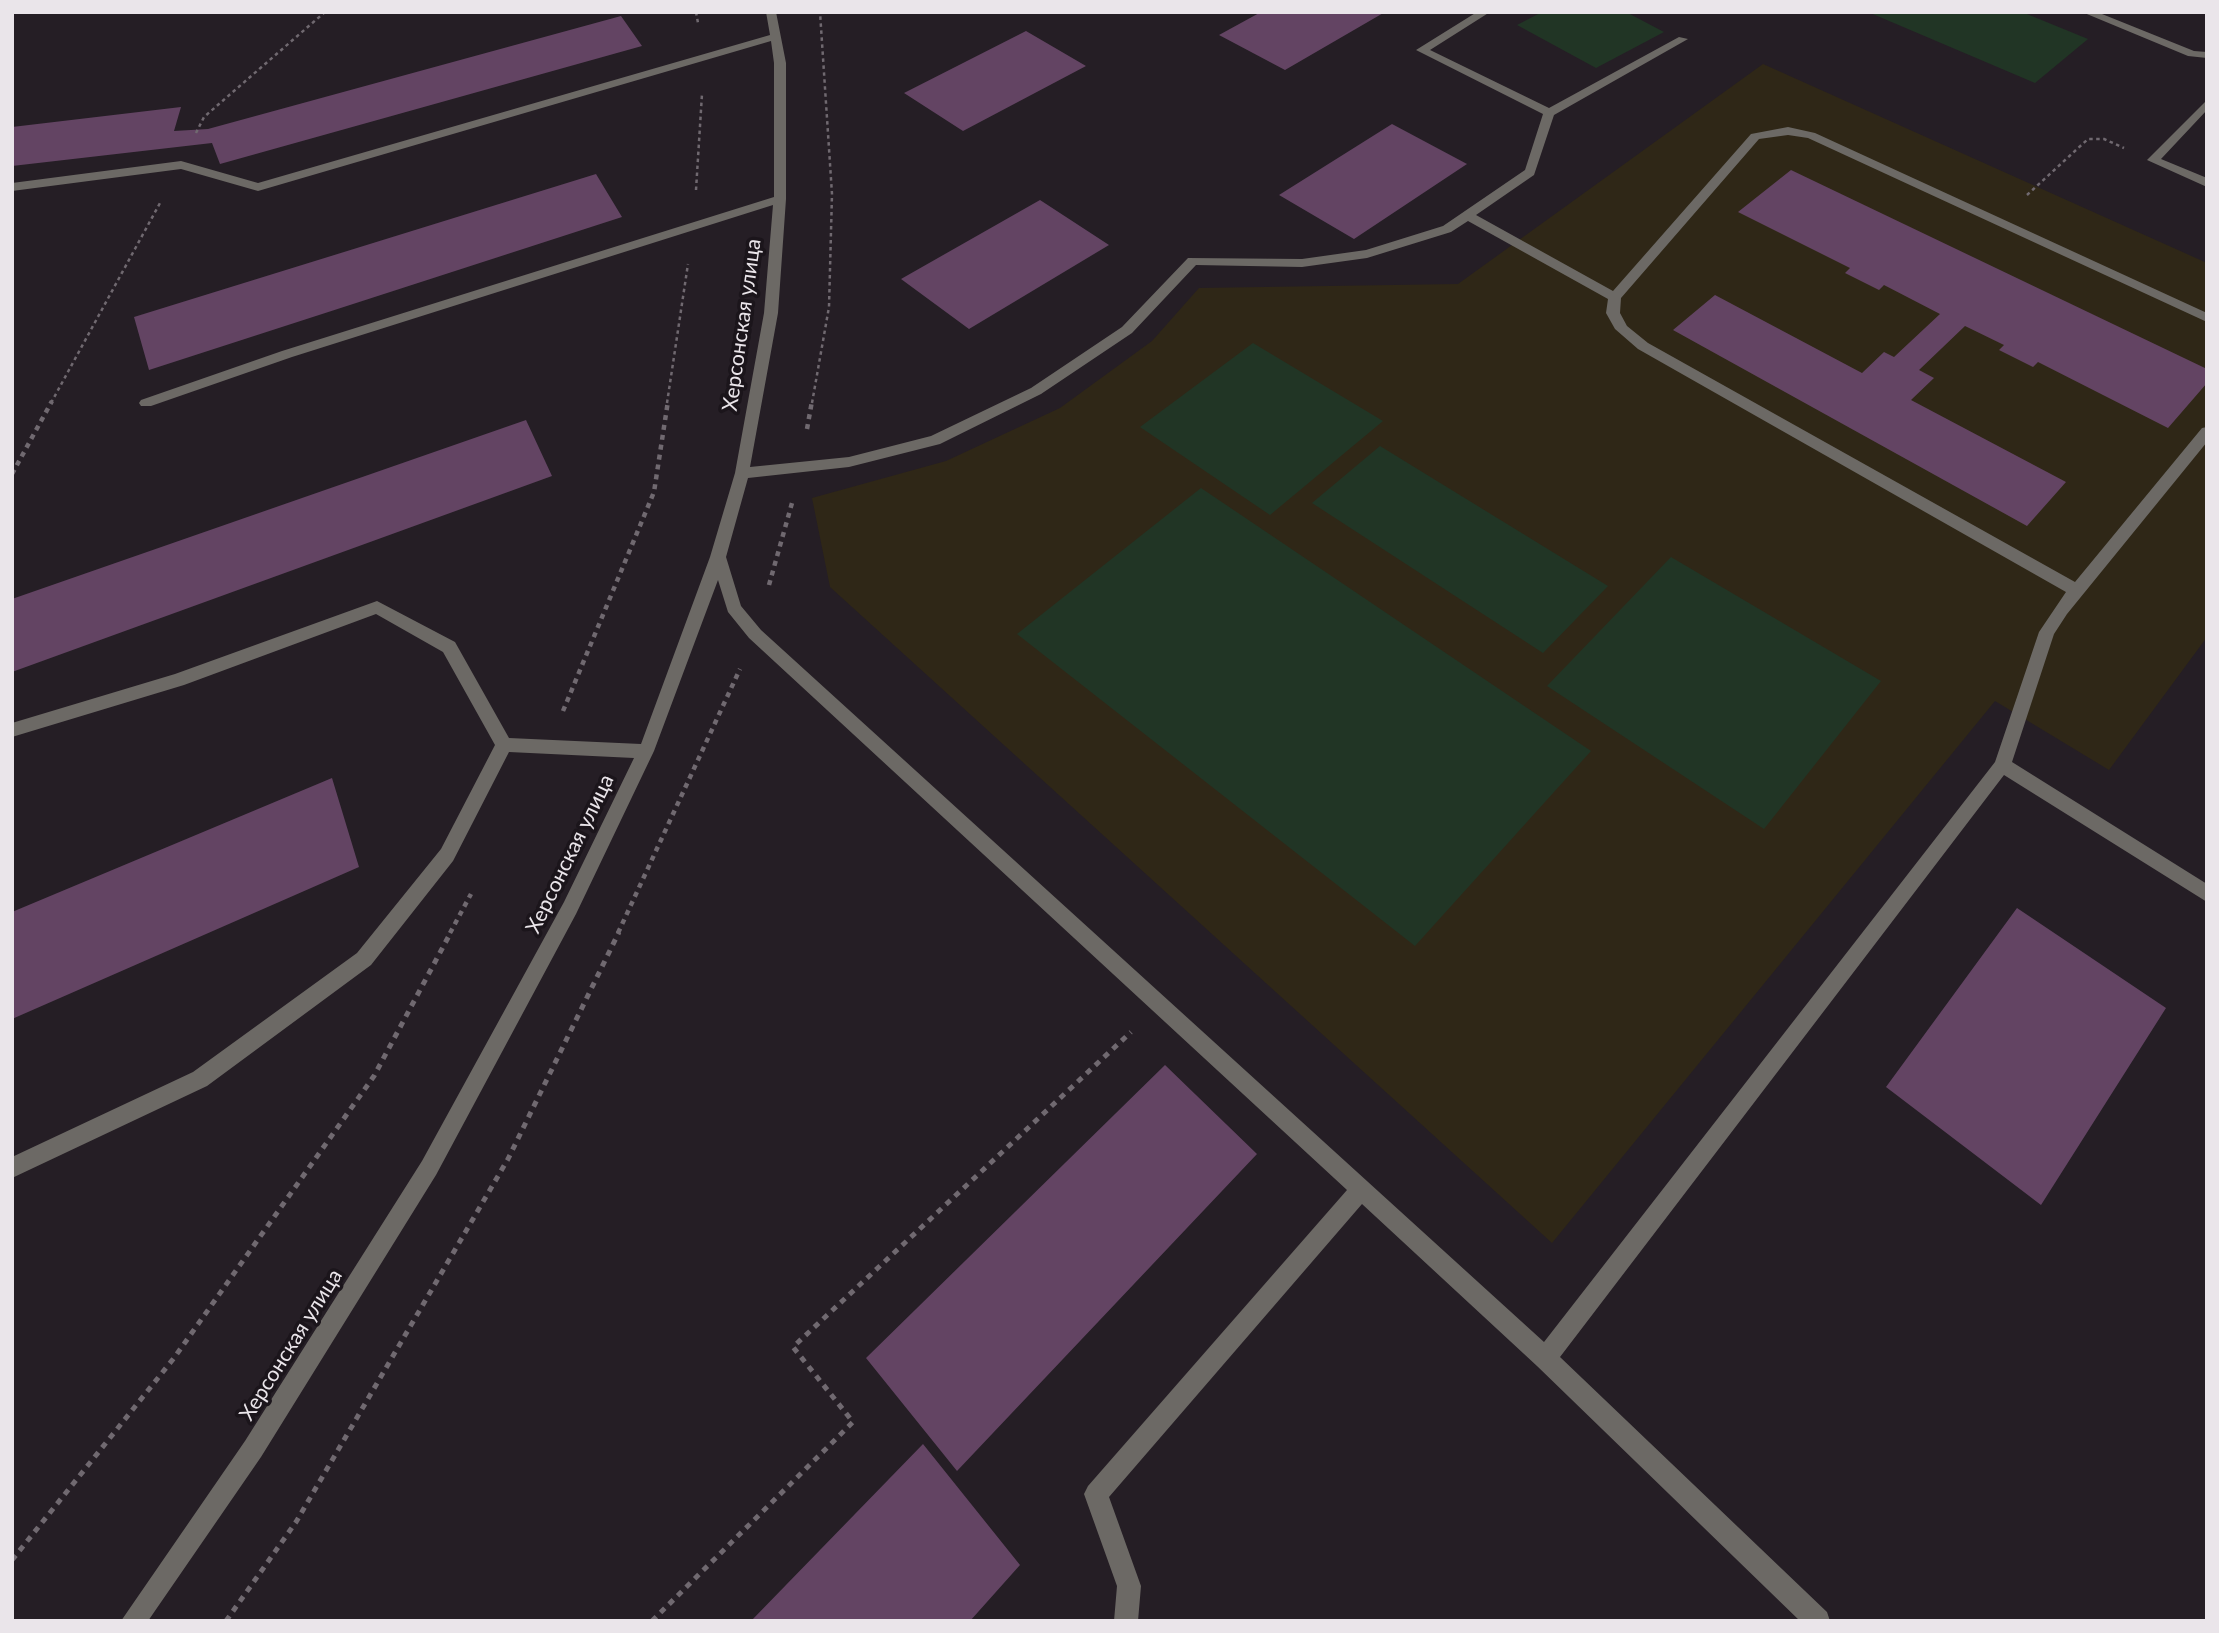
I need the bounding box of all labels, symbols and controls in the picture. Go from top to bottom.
street label: Херсонская улица [717,237,767,413]
street label: Херсонская улица [521,770,619,938]
street label: Херсонская улица [234,1265,348,1425]

